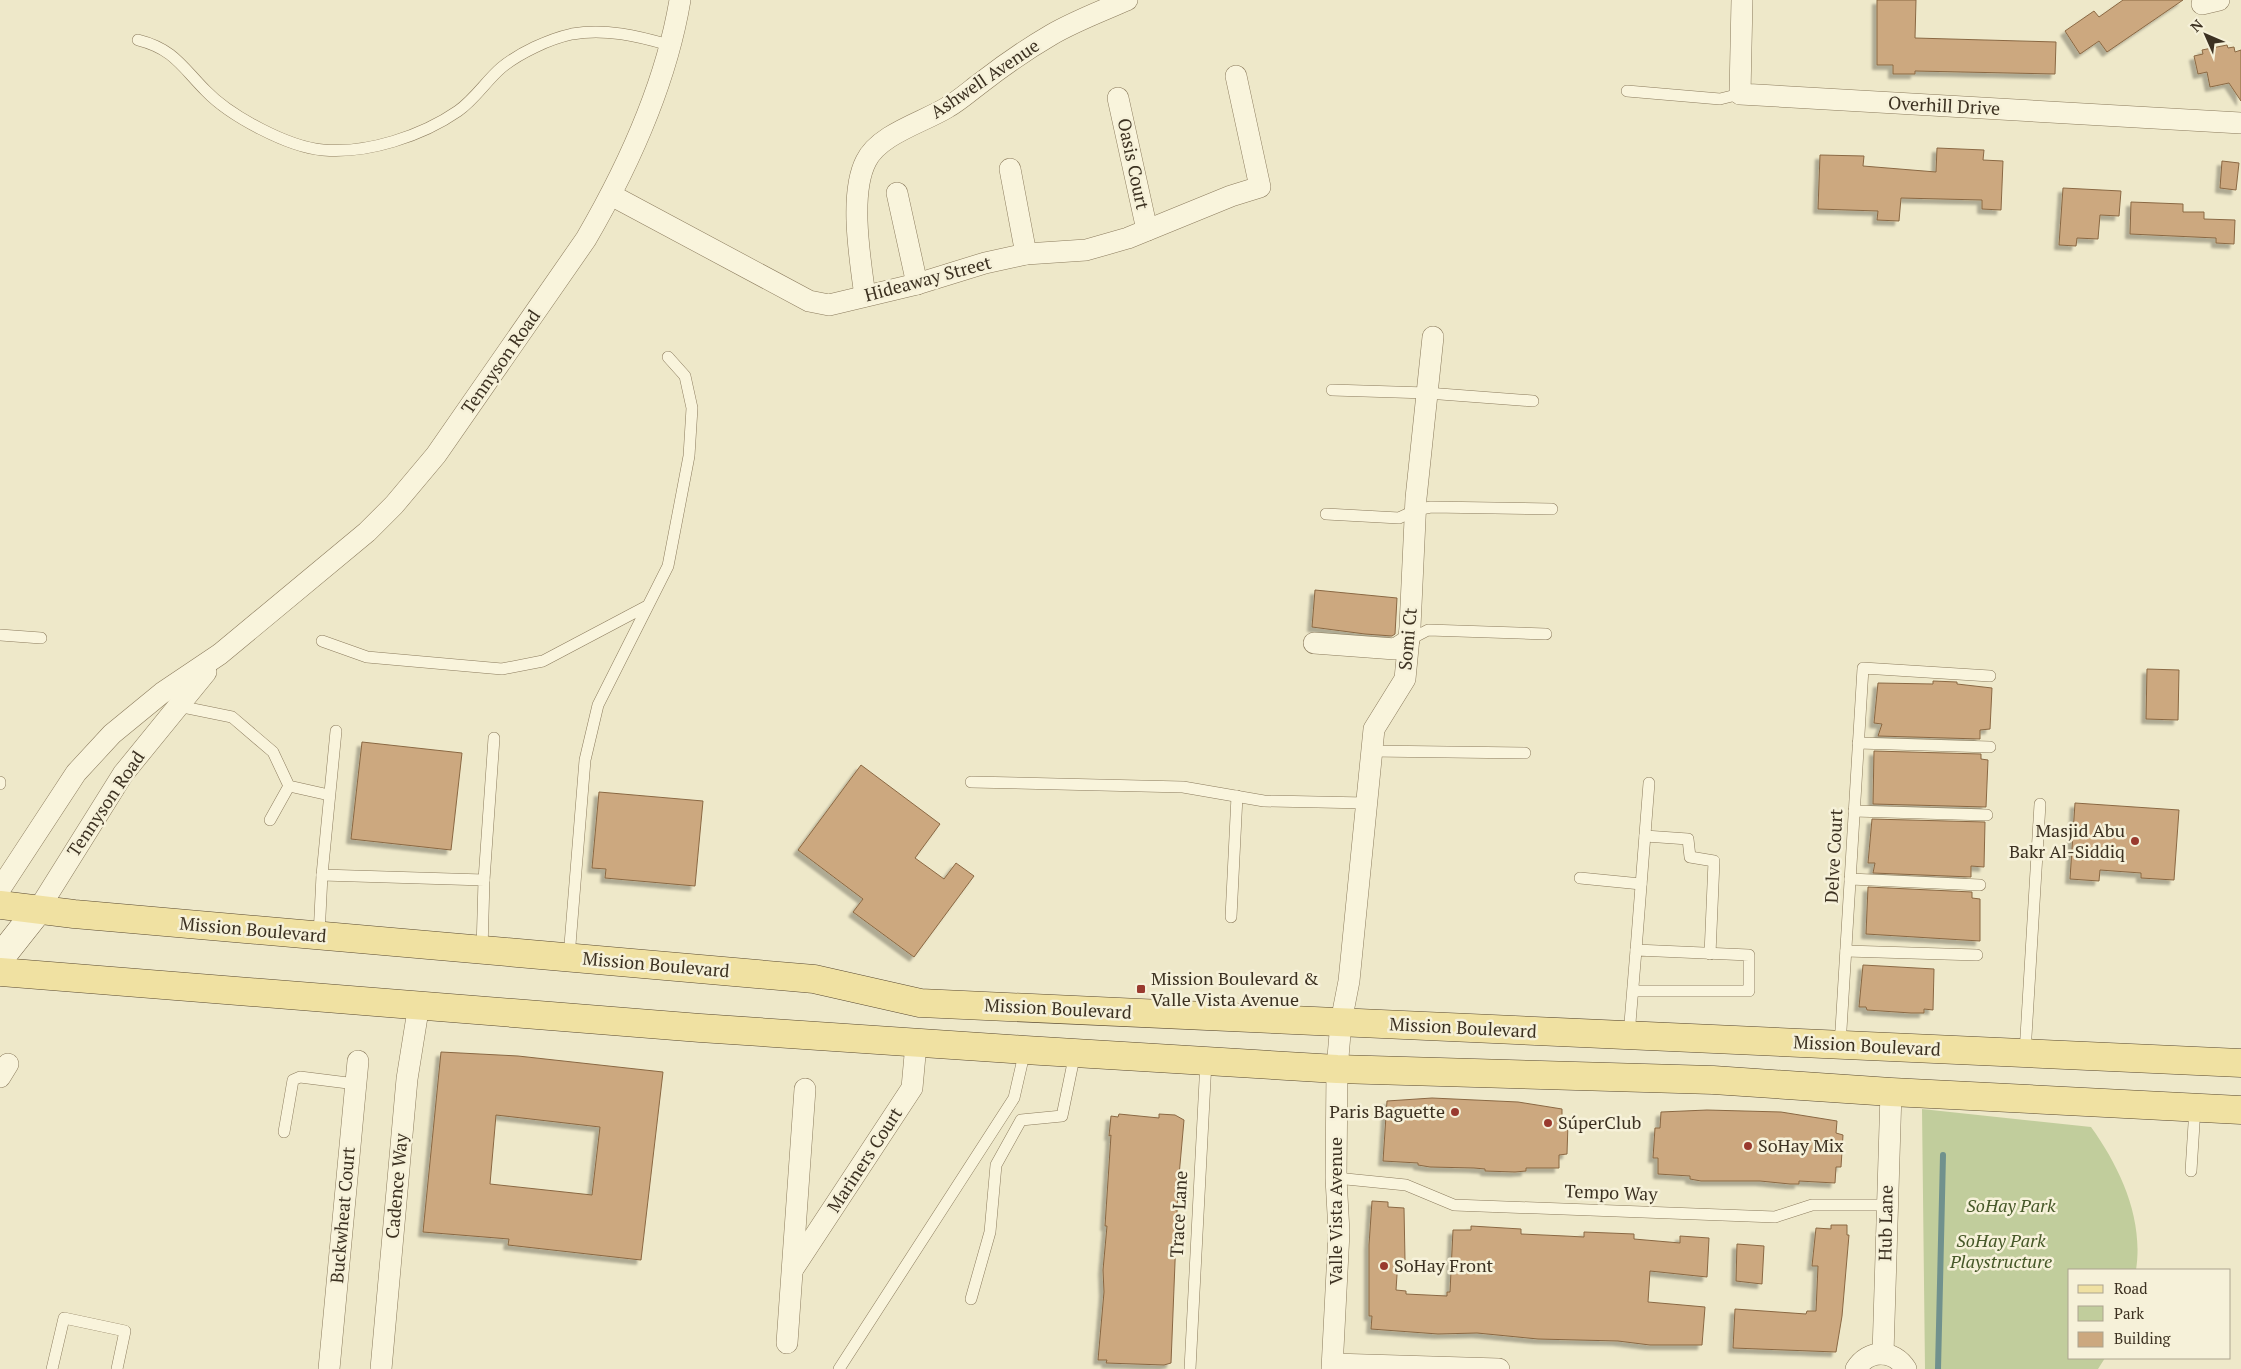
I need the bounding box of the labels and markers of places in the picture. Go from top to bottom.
place label: Masjid Abu Bakr Al-Siddiq [2009,818,2125,863]
marker: Masjid Abu Bakr Al-Siddiq [2129,835,2141,847]
place label: Mission Boulevard & Valle Vista Avenue [1151,966,1319,1011]
marker: Mission Boulevard & Valle Vista Avenue [1135,983,1147,995]
place label: Paris Baguette [1329,1099,1445,1123]
marker: Paris Baguette [1449,1106,1461,1118]
place label: SúperClub [1558,1110,1641,1134]
marker: SúperClub [1542,1117,1554,1129]
place label: SoHay Mix [1758,1133,1844,1157]
marker: SoHay Mix [1742,1140,1754,1152]
place label: SoHay Front [1394,1253,1494,1277]
marker: SoHay Front [1378,1260,1390,1272]

